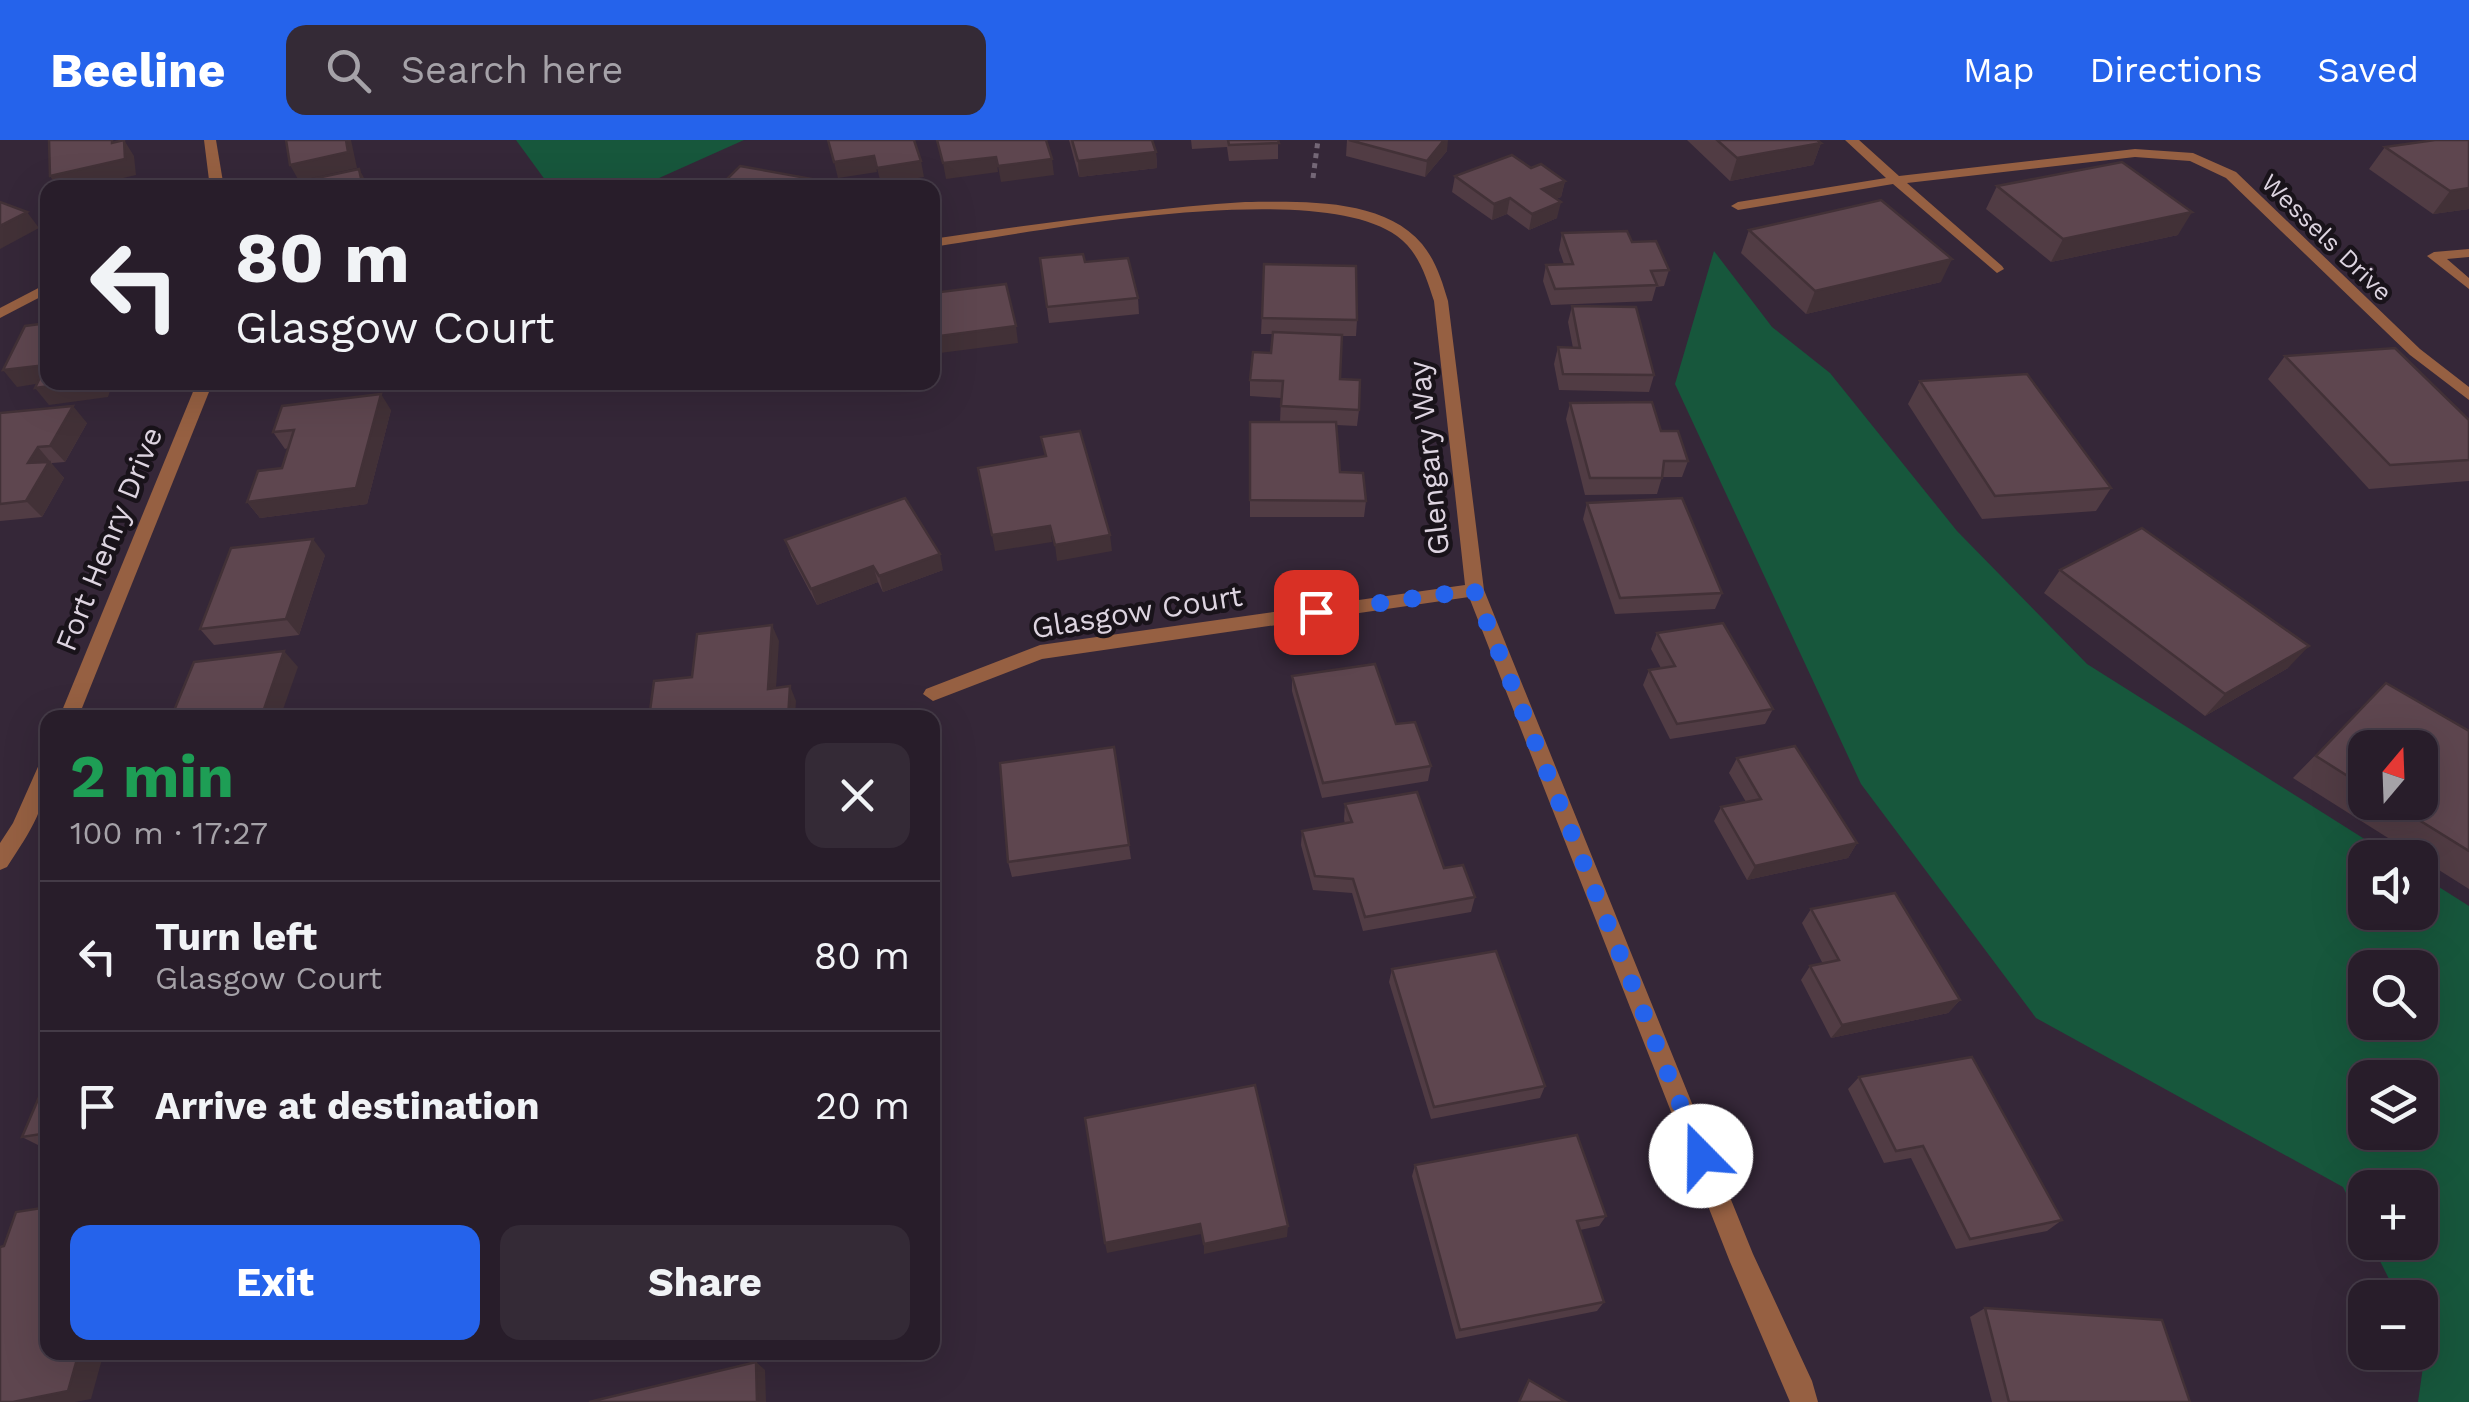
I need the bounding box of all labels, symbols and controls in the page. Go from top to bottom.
search box [286,25,986,115]
text: Beeline [50,42,226,99]
icon: search [321,43,376,98]
text: Search here [401,48,623,92]
text: Map [1963,49,2034,91]
text: Directions [2089,49,2262,91]
text: Saved [2317,49,2419,91]
street label: Wessels Drive [2255,168,2398,307]
text: 80 m [235,217,410,299]
icon: left [70,220,200,350]
text: Glasgow Court [235,301,554,354]
street label: Glengary Way [1401,359,1456,557]
street label: Fort Henry Drive [48,422,169,656]
pin [1274,570,1359,655]
street label: Glasgow Court [1029,578,1245,645]
icon: arrive [1289,585,1344,640]
north arrow [2348,730,2438,820]
map controls [2348,730,2438,1370]
text: 2 min [70,741,234,812]
button: close [805,743,910,848]
text: 100 m · 17:27 [70,814,268,852]
button: sound [2348,840,2438,930]
text: Turn left [155,915,317,959]
icon: left [70,929,125,984]
text: 80 m [814,934,910,978]
button: search [2348,950,2438,1040]
text: Glasgow Court [155,959,382,997]
button: layers [2348,1060,2438,1150]
icon: arrive [70,1079,125,1134]
text: Arrive at destination [155,1084,540,1128]
text: 20 m [815,1084,910,1128]
position arrow [1649,1104,1753,1208]
button: + [2348,1170,2438,1260]
button: Exit [70,1225,480,1340]
button: Share [500,1225,910,1340]
button: − [2348,1280,2438,1370]

